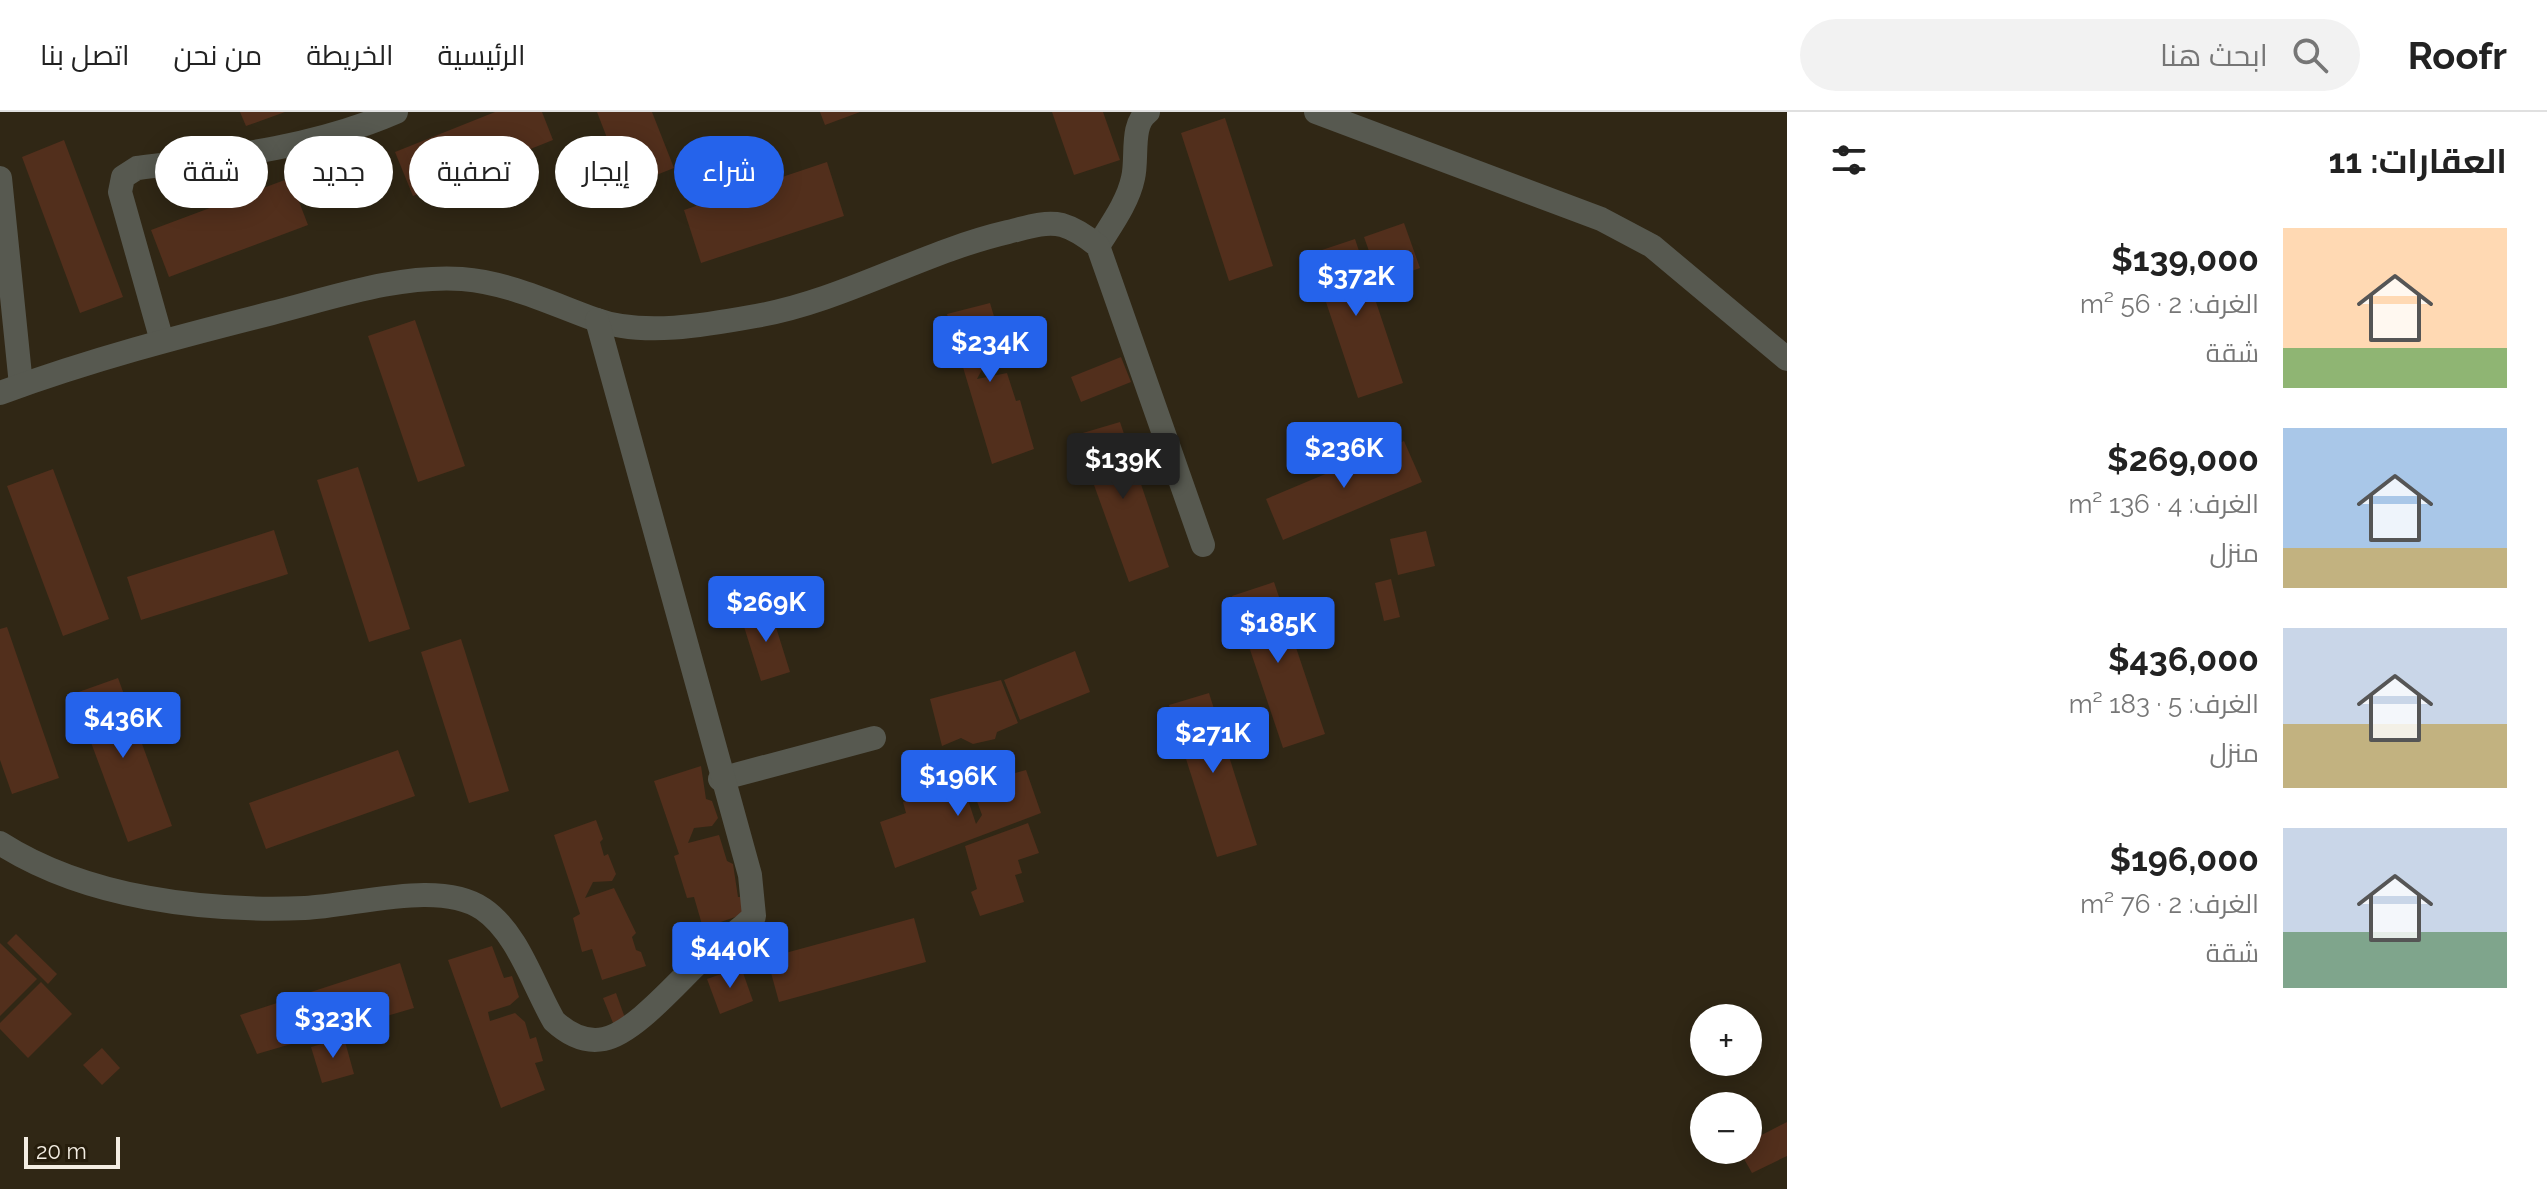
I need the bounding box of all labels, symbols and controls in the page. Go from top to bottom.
search box [1800,19,2360,91]
icon: search [2288,33,2332,77]
text: Roofr [2408,33,2507,78]
text: ابحث هنا [2160,38,2268,73]
text: اتصل بنا [40,39,130,72]
text: من نحن [174,39,262,72]
text: الخريطة [306,39,394,72]
text: الرئيسية [438,39,525,72]
chip: شقة [155,136,268,208]
chip: جديد [284,136,393,208]
chip: تصفية [409,136,539,208]
chip: إيجار [555,136,658,208]
chip: شراء [674,136,784,208]
icon: filters [1827,138,1871,182]
text: العقارات: 11 [2329,141,2507,181]
text: $139,000 [2111,239,2259,279]
pin: $372K [1300,250,1412,318]
icon: home [2347,260,2443,356]
text: $372K [1317,261,1395,291]
text: الغرف: 2 · 56 m² [2080,289,2259,319]
pin: $234K [934,316,1046,384]
text: $234K [951,327,1029,357]
text: شقة [2206,338,2259,368]
pin: $236K [1288,422,1400,490]
pin: $139K [1067,433,1179,501]
text: $236K [1305,433,1383,463]
text: $269,000 [2107,439,2259,479]
text: $139K [1085,444,1161,474]
icon: home [2347,460,2443,556]
text: الغرف: 4 · 136 m² [2068,489,2259,519]
text: منزل [2210,538,2259,568]
pin: $269K [710,576,822,644]
text: $269K [726,587,806,617]
pin: $185K [1222,597,1334,665]
text: $185K [1240,608,1316,638]
text: $436,000 [2108,639,2259,679]
icon: home [2347,660,2443,756]
text: الغرف: 5 · 183 m² [2069,689,2259,719]
pin: $436K [67,692,179,760]
text: $436K [83,703,163,733]
pin: $271K [1157,707,1269,775]
text: $271K [1175,718,1251,748]
text: منزل [2210,738,2259,768]
pin: $196K [902,750,1014,818]
text: $196K [919,761,997,791]
text: $196,000 [2109,839,2259,879]
icon: home [2347,860,2443,956]
text: الغرف: 2 · 76 m² [2080,889,2259,919]
pin: $440K [674,922,786,990]
text: $440K [690,933,770,963]
text: شقة [2206,938,2259,968]
pin: $323K [277,992,389,1060]
text: $323K [294,1003,372,1033]
map controls [1690,1004,1762,1164]
button: + [1690,1004,1762,1076]
button: − [1690,1092,1762,1164]
scale bar [24,1133,120,1169]
text: 20 m [36,1138,87,1164]

